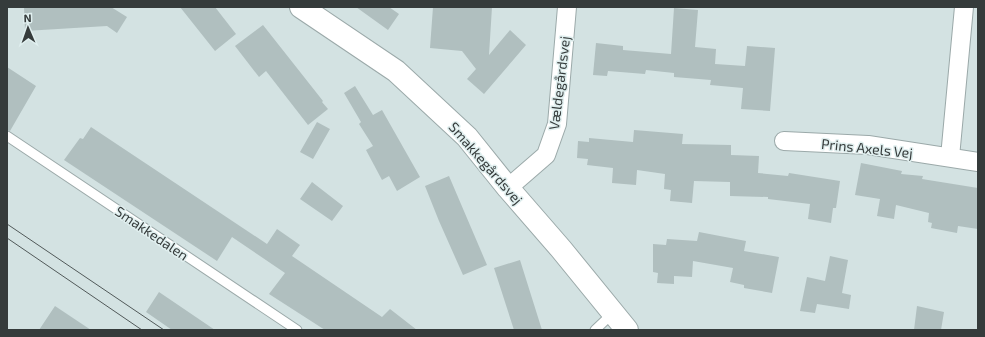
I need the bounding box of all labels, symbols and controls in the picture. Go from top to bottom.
north arrow [8,8,48,48]
text: N [23,11,32,24]
street label: Vældegårdsvej [545,35,573,131]
street label: Smakkegårdsvej [446,118,526,208]
street label: Prins Axels Vej [820,135,914,161]
street label: Smakkedalen [112,202,192,264]

